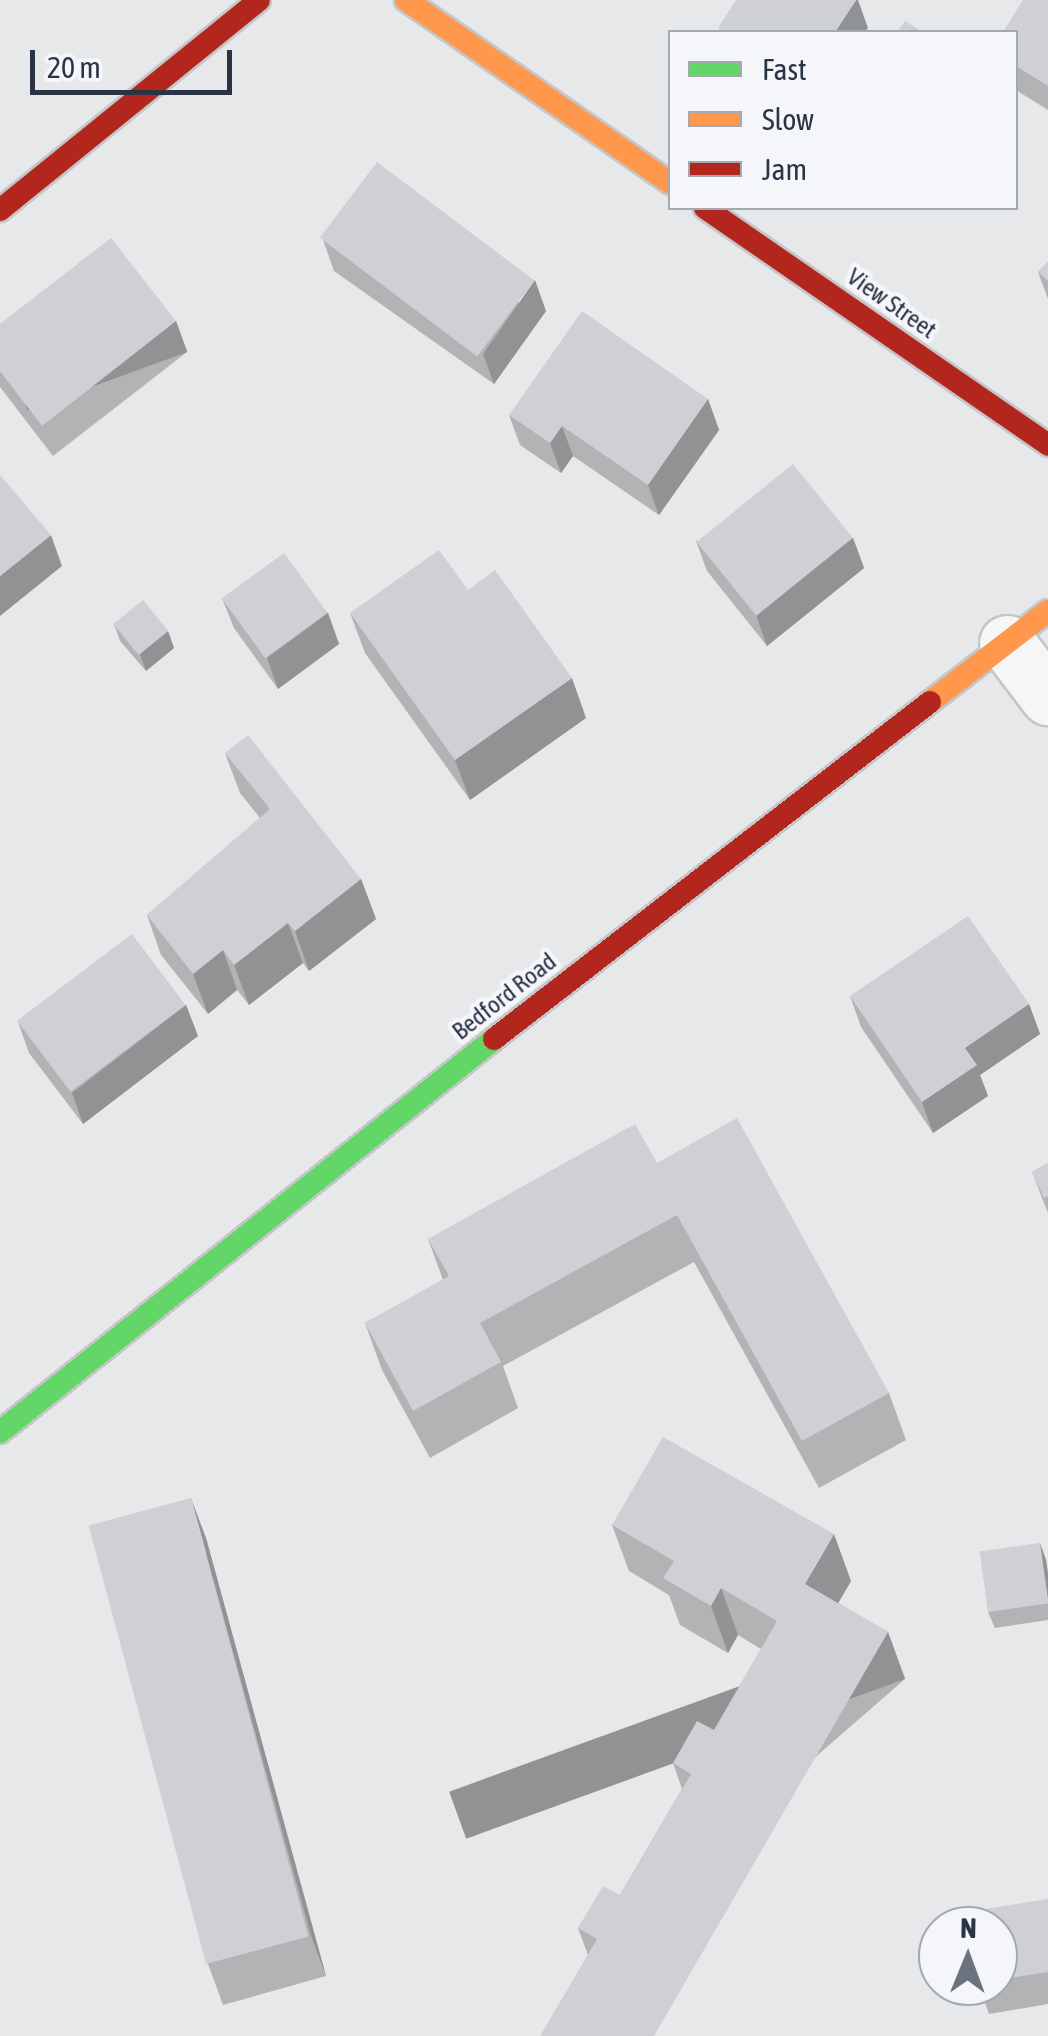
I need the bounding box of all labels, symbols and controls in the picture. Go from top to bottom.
scale bar [35,30,238,92]
legend [668,30,1018,210]
text: 20 m [47,50,101,84]
text: Fast [762,52,807,86]
text: Slow [762,102,814,136]
text: Jam [762,152,807,186]
street label: View Street [841,261,943,345]
street label: Bedford Road [446,946,562,1046]
north arrow [918,1906,1018,2006]
text: N [960,1912,977,1944]

